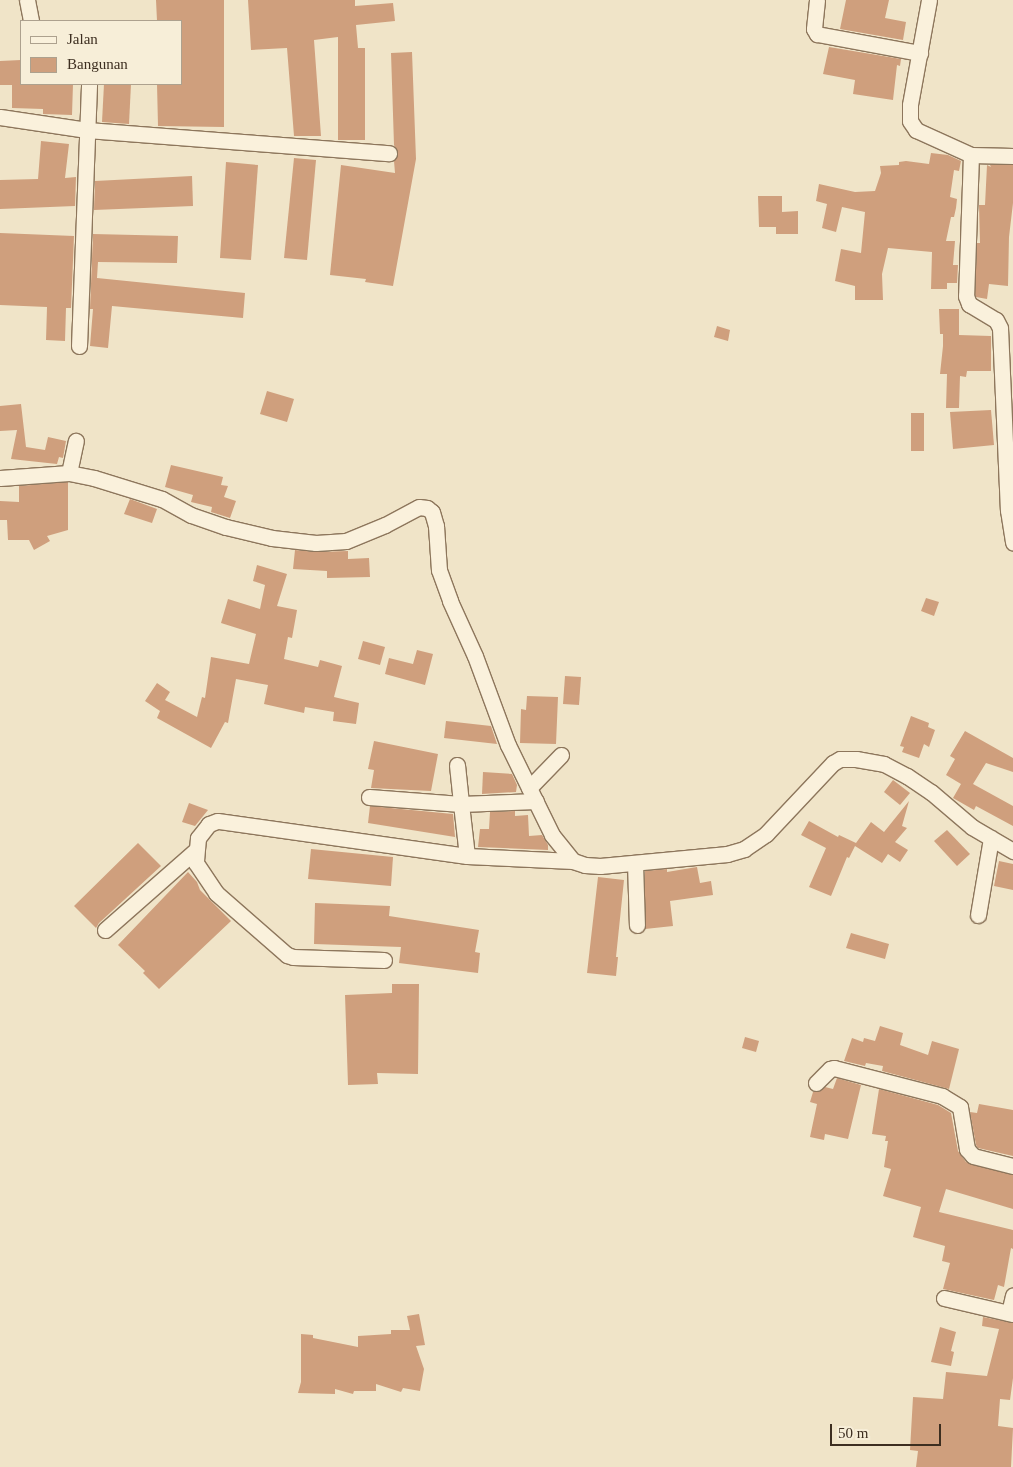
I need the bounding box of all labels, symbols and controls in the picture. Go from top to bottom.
legend [20,20,182,85]
text: Jalan [67,31,98,47]
text: Bangunan [67,56,128,72]
scale bar [833,1414,944,1446]
text: 50 m [838,1425,868,1441]

